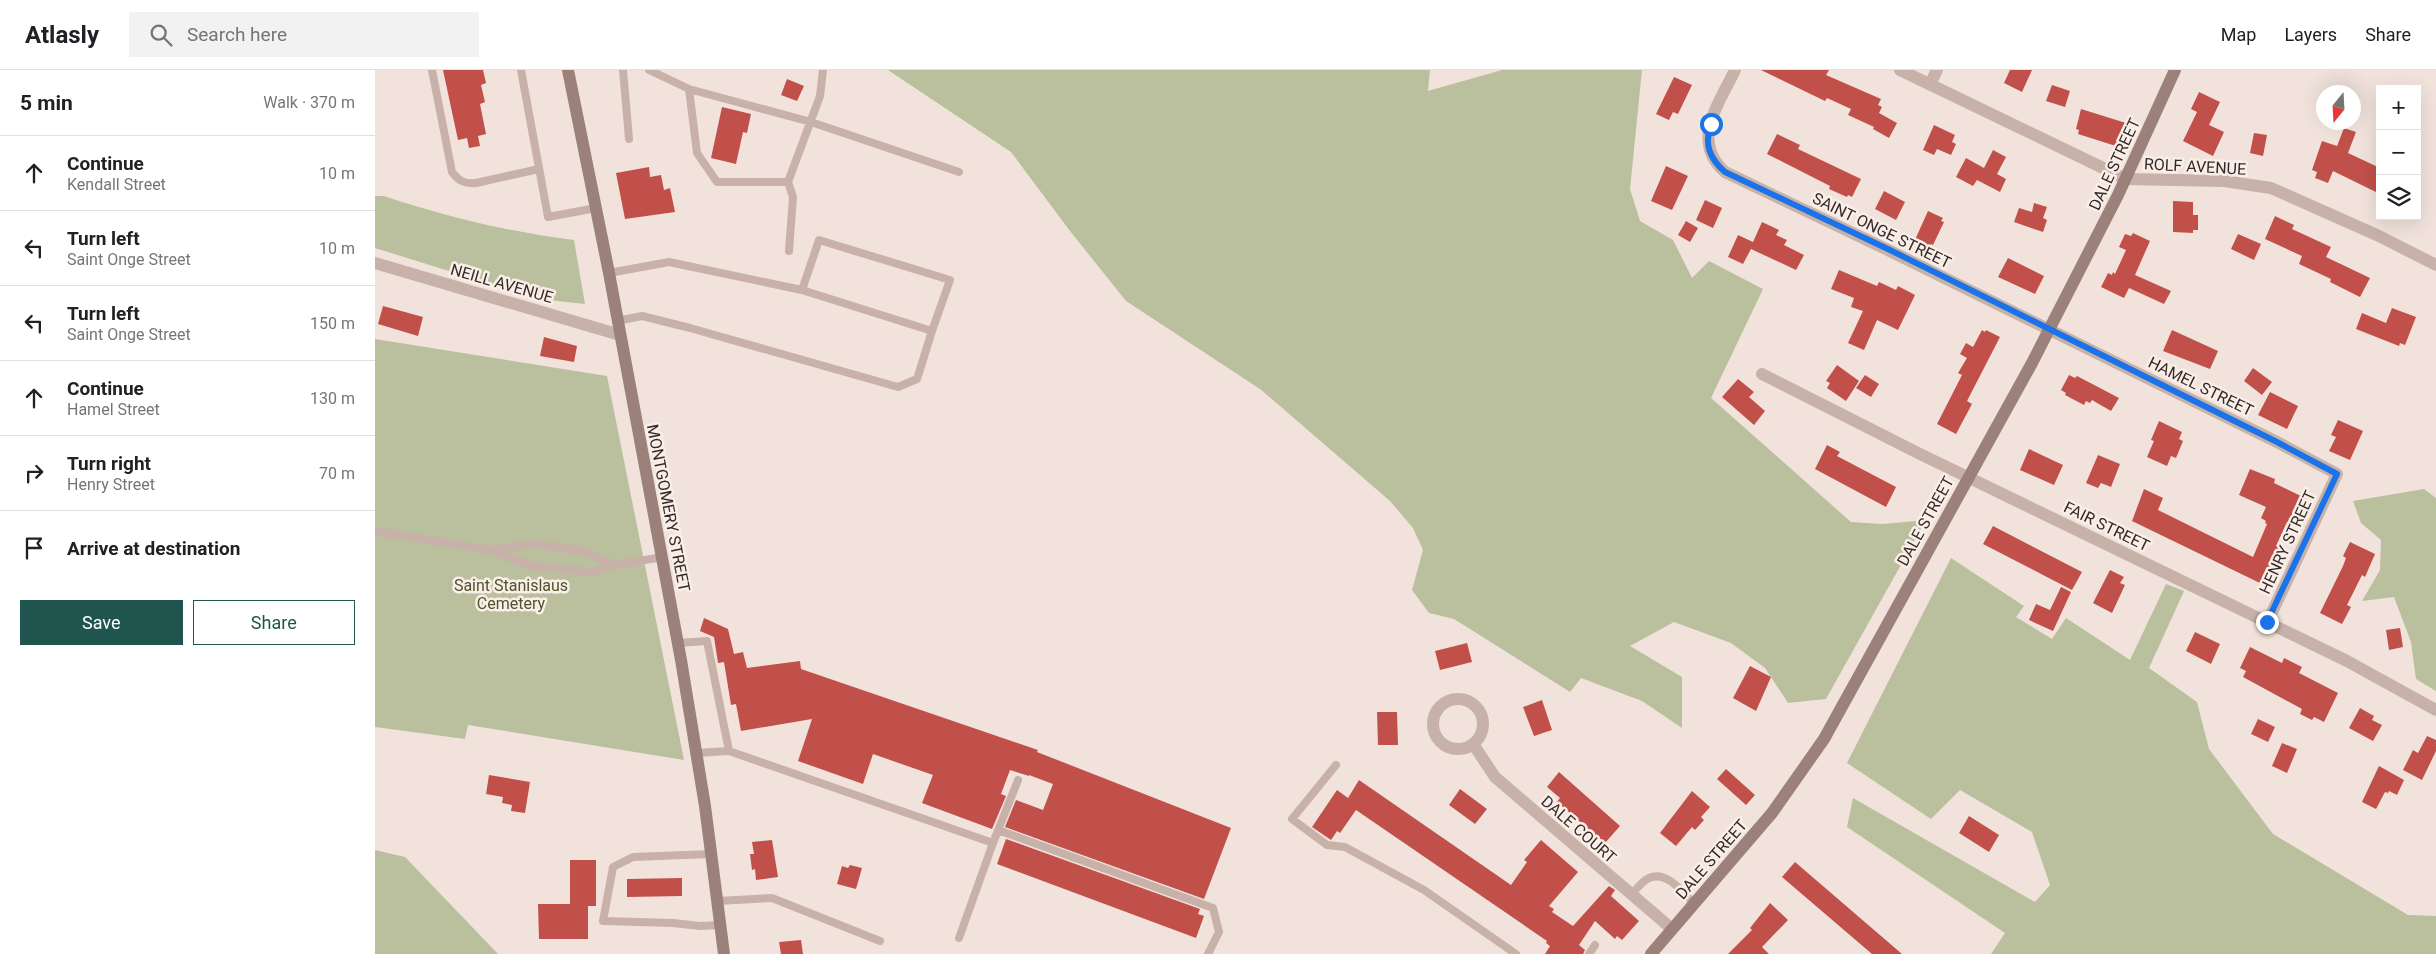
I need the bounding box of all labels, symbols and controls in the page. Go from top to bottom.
search box [129,12,479,57]
text: Atlasly [25,21,99,49]
icon: search [147,21,175,49]
text: Search here [187,23,287,46]
text: Map [2221,24,2256,45]
text: Layers [2284,24,2337,45]
text: Share [2365,24,2411,45]
north arrow [2316,85,2361,130]
map controls [2376,85,2421,220]
button: + [2376,85,2421,130]
text: 5 min [20,91,73,115]
text: Walk · 370 m [263,93,355,112]
route start [1700,113,1723,136]
street label: DALE STREET [2085,115,2144,213]
button: − [2376,130,2421,175]
text: Continue [67,152,144,175]
street label: ROLF AVENUE [2143,154,2247,179]
icon: ahead [20,159,48,187]
text: 10 m [319,164,355,183]
text: Kendall Street [67,175,166,194]
button: layers [2376,175,2421,220]
street label: SAINT ONGE STREET [1809,189,1955,272]
text: Turn left [67,227,140,250]
icon: left [20,234,48,262]
text: 10 m [319,239,355,258]
text: Saint Onge Street [67,250,191,269]
street label: NEILL AVENUE [448,260,555,307]
text: Turn left [67,302,140,325]
icon: left [20,309,48,337]
text: 150 m [310,314,355,333]
text: Saint Onge Street [67,325,191,344]
street label: HAMEL STREET [2145,353,2257,420]
text: Continue [67,377,144,400]
icon: ahead [20,384,48,412]
text: 130 m [310,389,355,408]
text: Hamel Street [67,400,160,419]
street label: MONTGOMERY STREET [643,423,694,594]
text: Turn right [67,452,151,475]
icon: right [20,459,48,487]
text: 70 m [319,464,355,483]
street label: DALE STREET [1893,473,1958,569]
text: Henry Street [67,475,155,494]
street label: HENRY STREET [2255,487,2320,597]
street label: FAIR STREET [2061,498,2153,556]
icon: arrive [20,534,48,562]
text: Arrive at destination [67,537,240,560]
park label: Saint Stanislaus Cemetery [454,576,568,613]
button: Save [20,600,183,645]
button: Share [193,600,355,645]
route end [2256,611,2279,634]
street label: DALE COURT [1537,792,1620,867]
street label: DALE STREET [1672,815,1751,903]

